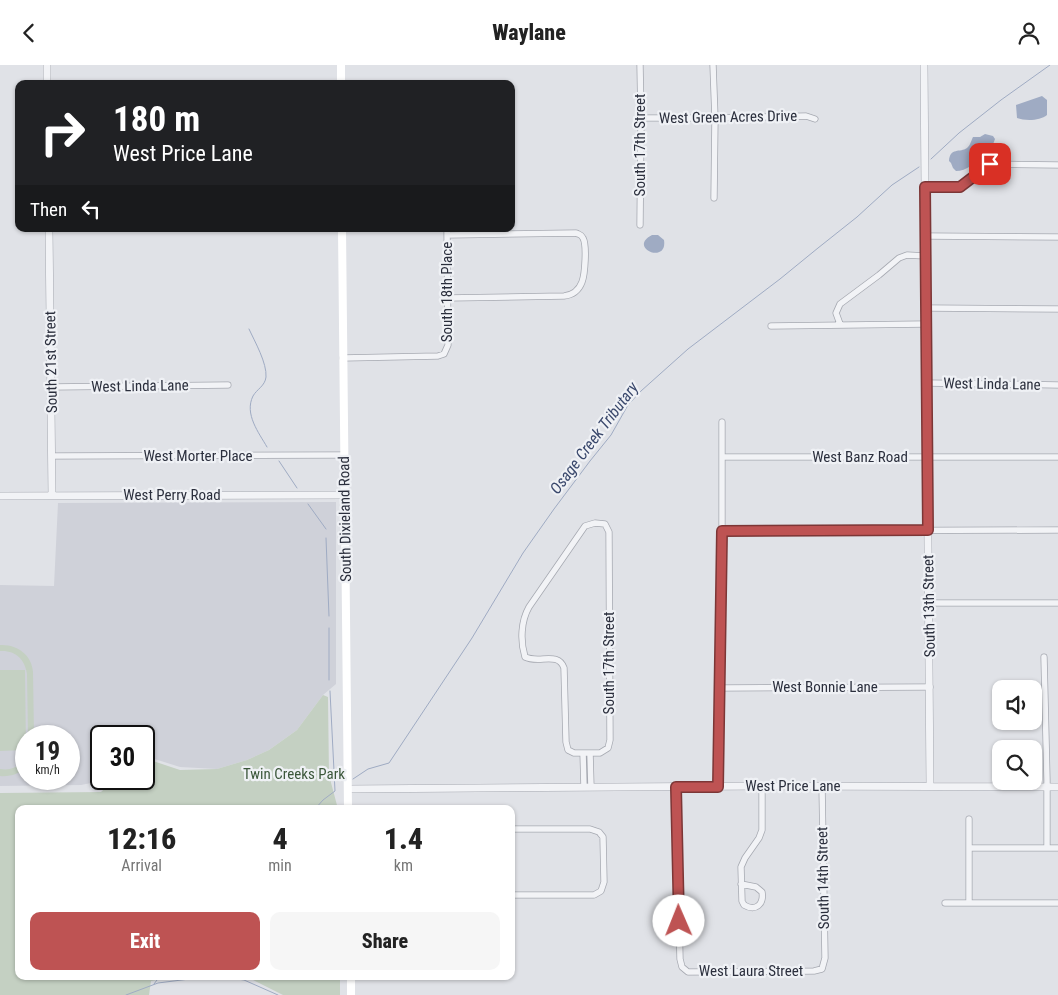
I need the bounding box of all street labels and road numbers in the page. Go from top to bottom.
street label: South 17th Street [631,94,649,196]
street label: West Green Acres Drive [659,107,797,127]
street label: South 18th Place [438,242,456,342]
street label: South 21st Street [41,311,61,413]
street label: West Linda Lane [943,374,1041,394]
street label: West Linda Lane [91,376,189,396]
street label: West Morter Place [143,447,253,465]
street label: West Banz Road [812,448,908,466]
street label: South Dixieland Road [335,456,355,582]
street label: West Perry Road [123,486,221,504]
street label: South 13th Street [919,554,939,658]
street label: South 17th Street [600,612,618,714]
street label: West Bonnie Lane [772,678,878,696]
street label: West Price Lane [745,777,841,795]
street label: South 14th Street [813,826,833,930]
street label: West Laura Street [699,962,803,980]

